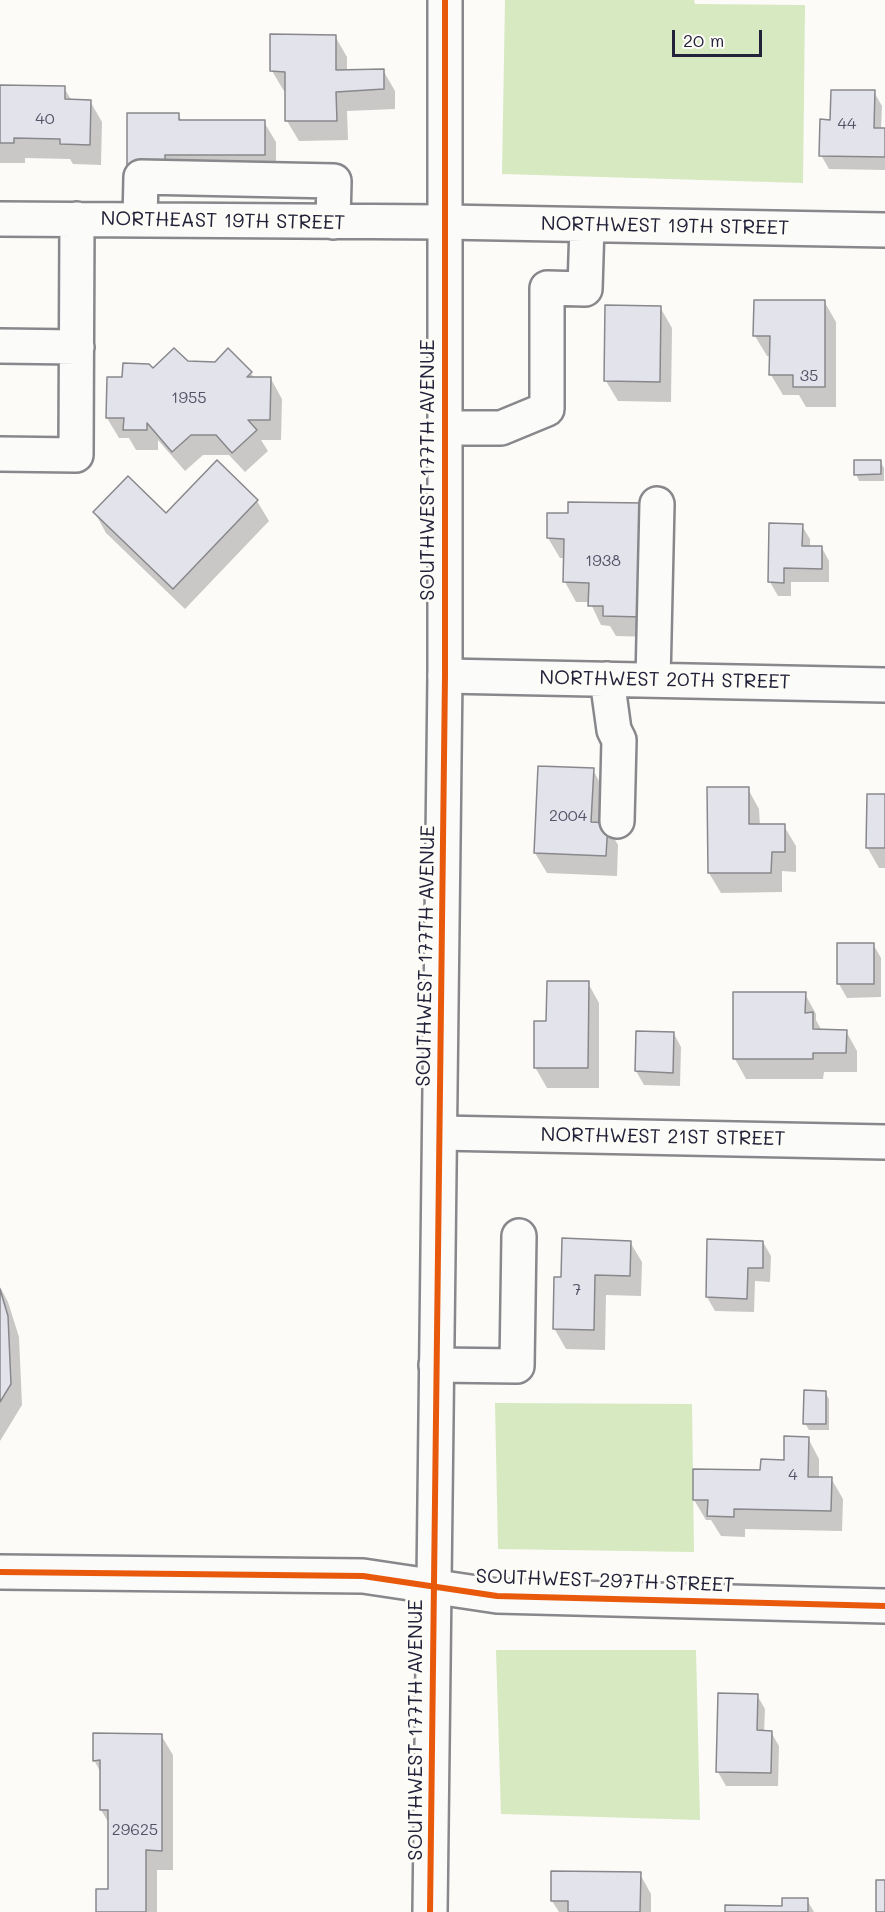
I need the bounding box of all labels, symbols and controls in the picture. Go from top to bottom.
scale bar [675,18,765,56]
text: 20 m [683,28,724,52]
house number: 40 [35,109,55,129]
house number: 44 [838,114,856,134]
street label: NORTHEAST 19TH STREET [100,207,346,235]
street label: NORTHWEST 19TH STREET [541,212,789,240]
street label: SOUTHWEST 177TH AVENUE [416,339,440,601]
house number: 35 [800,366,818,386]
house number: 1955 [171,388,207,408]
house number: 1938 [585,551,621,571]
street label: NORTHWEST 20TH STREET [539,666,791,694]
house number: 2004 [549,806,587,826]
street label: SOUTHWEST 177TH AVENUE [412,825,440,1087]
street label: NORTHWEST 21ST STREET [540,1123,786,1151]
house number: 7 [573,1280,581,1300]
house number: 4 [788,1465,798,1485]
street label: SOUTHWEST 297TH STREET [475,1564,735,1598]
street label: SOUTHWEST 177TH AVENUE [404,1599,428,1861]
house number: 29625 [112,1820,158,1840]

